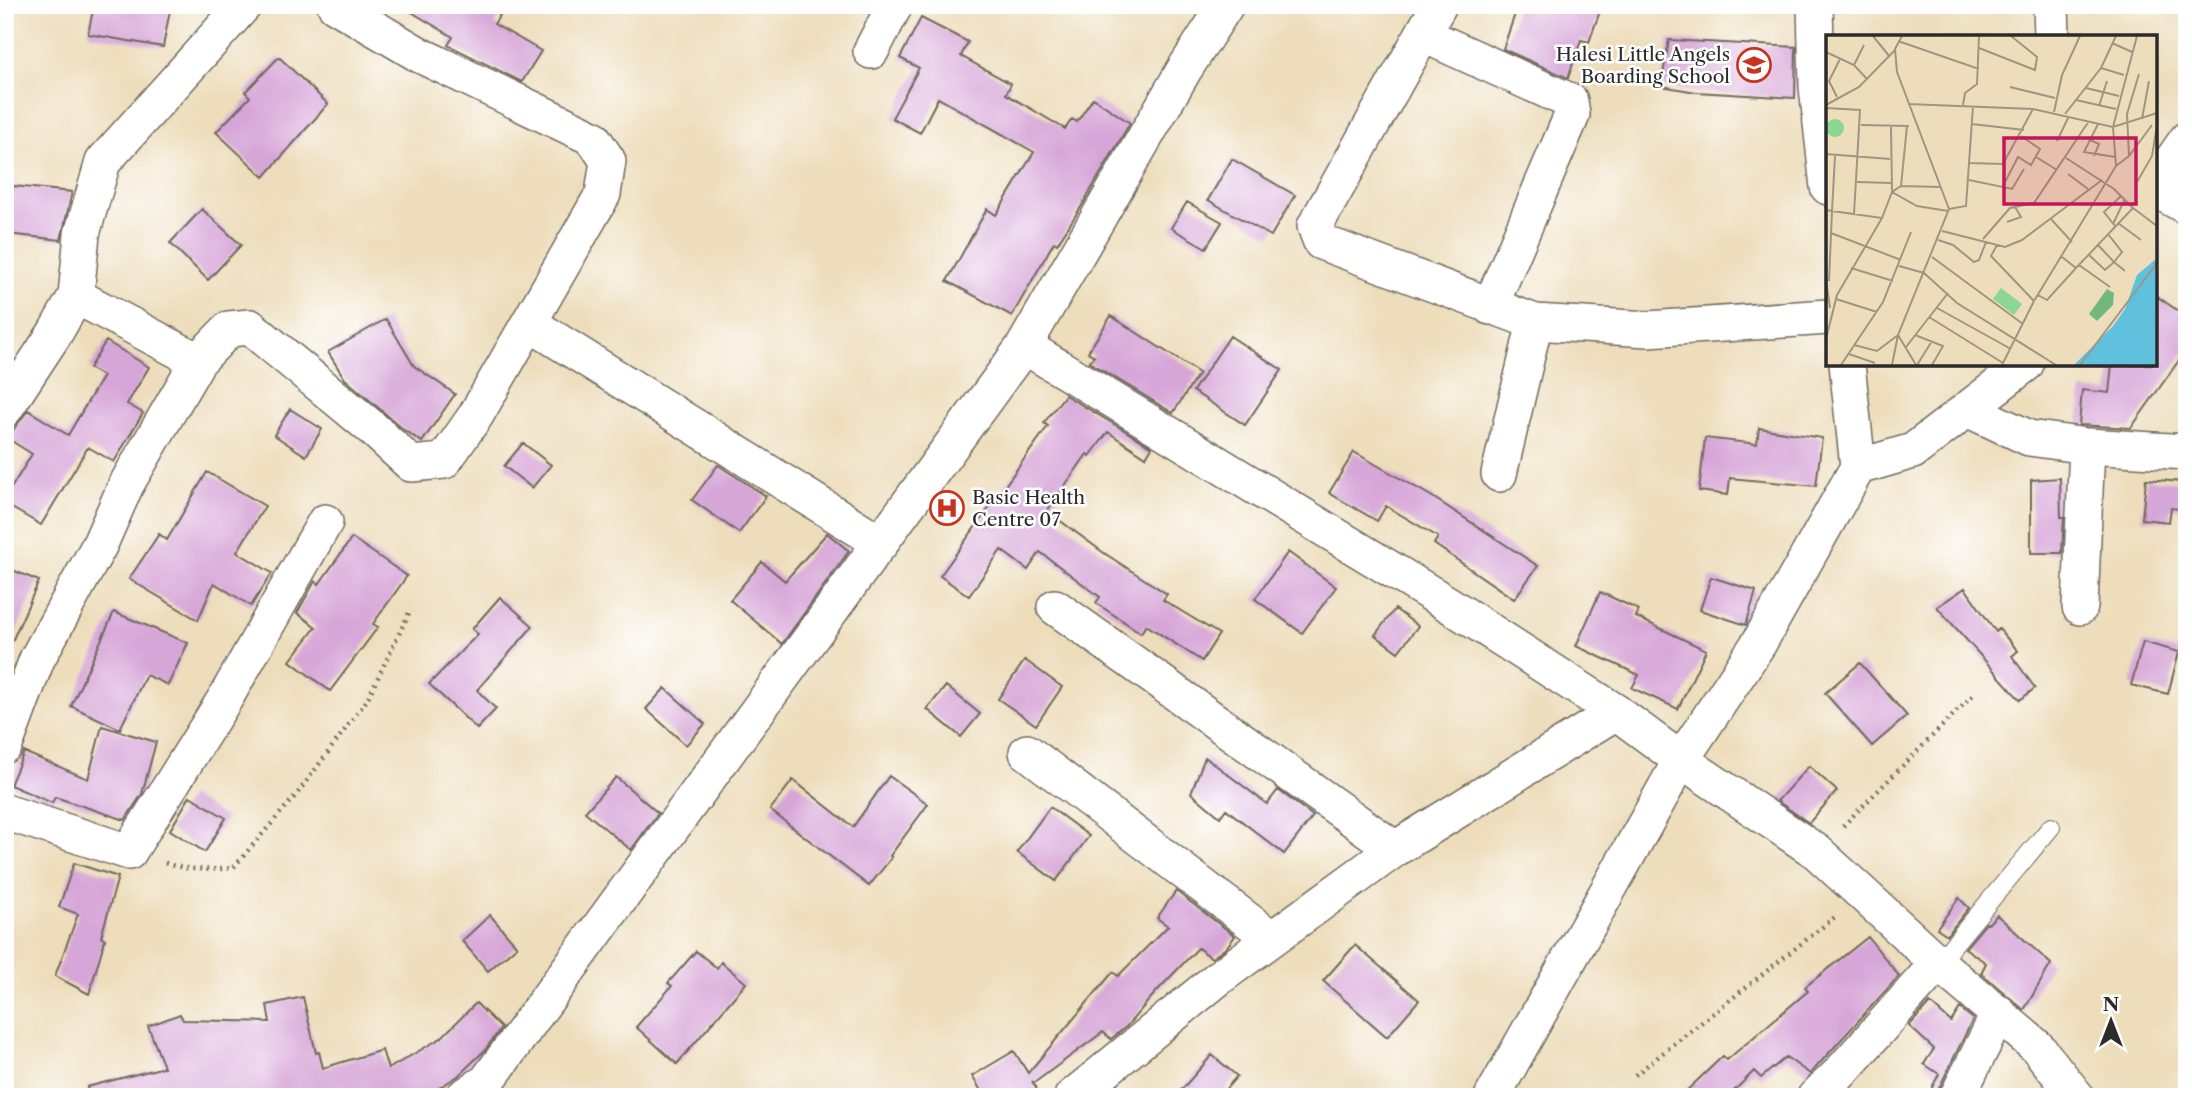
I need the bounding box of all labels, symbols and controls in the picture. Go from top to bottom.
inset map [1826,35,2157,366]
place label: Halesi Little Angels Boarding School [1556,43,1730,88]
school or university icon: Halesi Little Angels Boarding School [1735,46,1773,84]
place label: Basic Health Centre 07 [972,486,1085,531]
hospital icon: Basic Health Centre 07 [928,489,966,527]
north arrow [2076,986,2146,1056]
text: N [2103,993,2119,1016]

